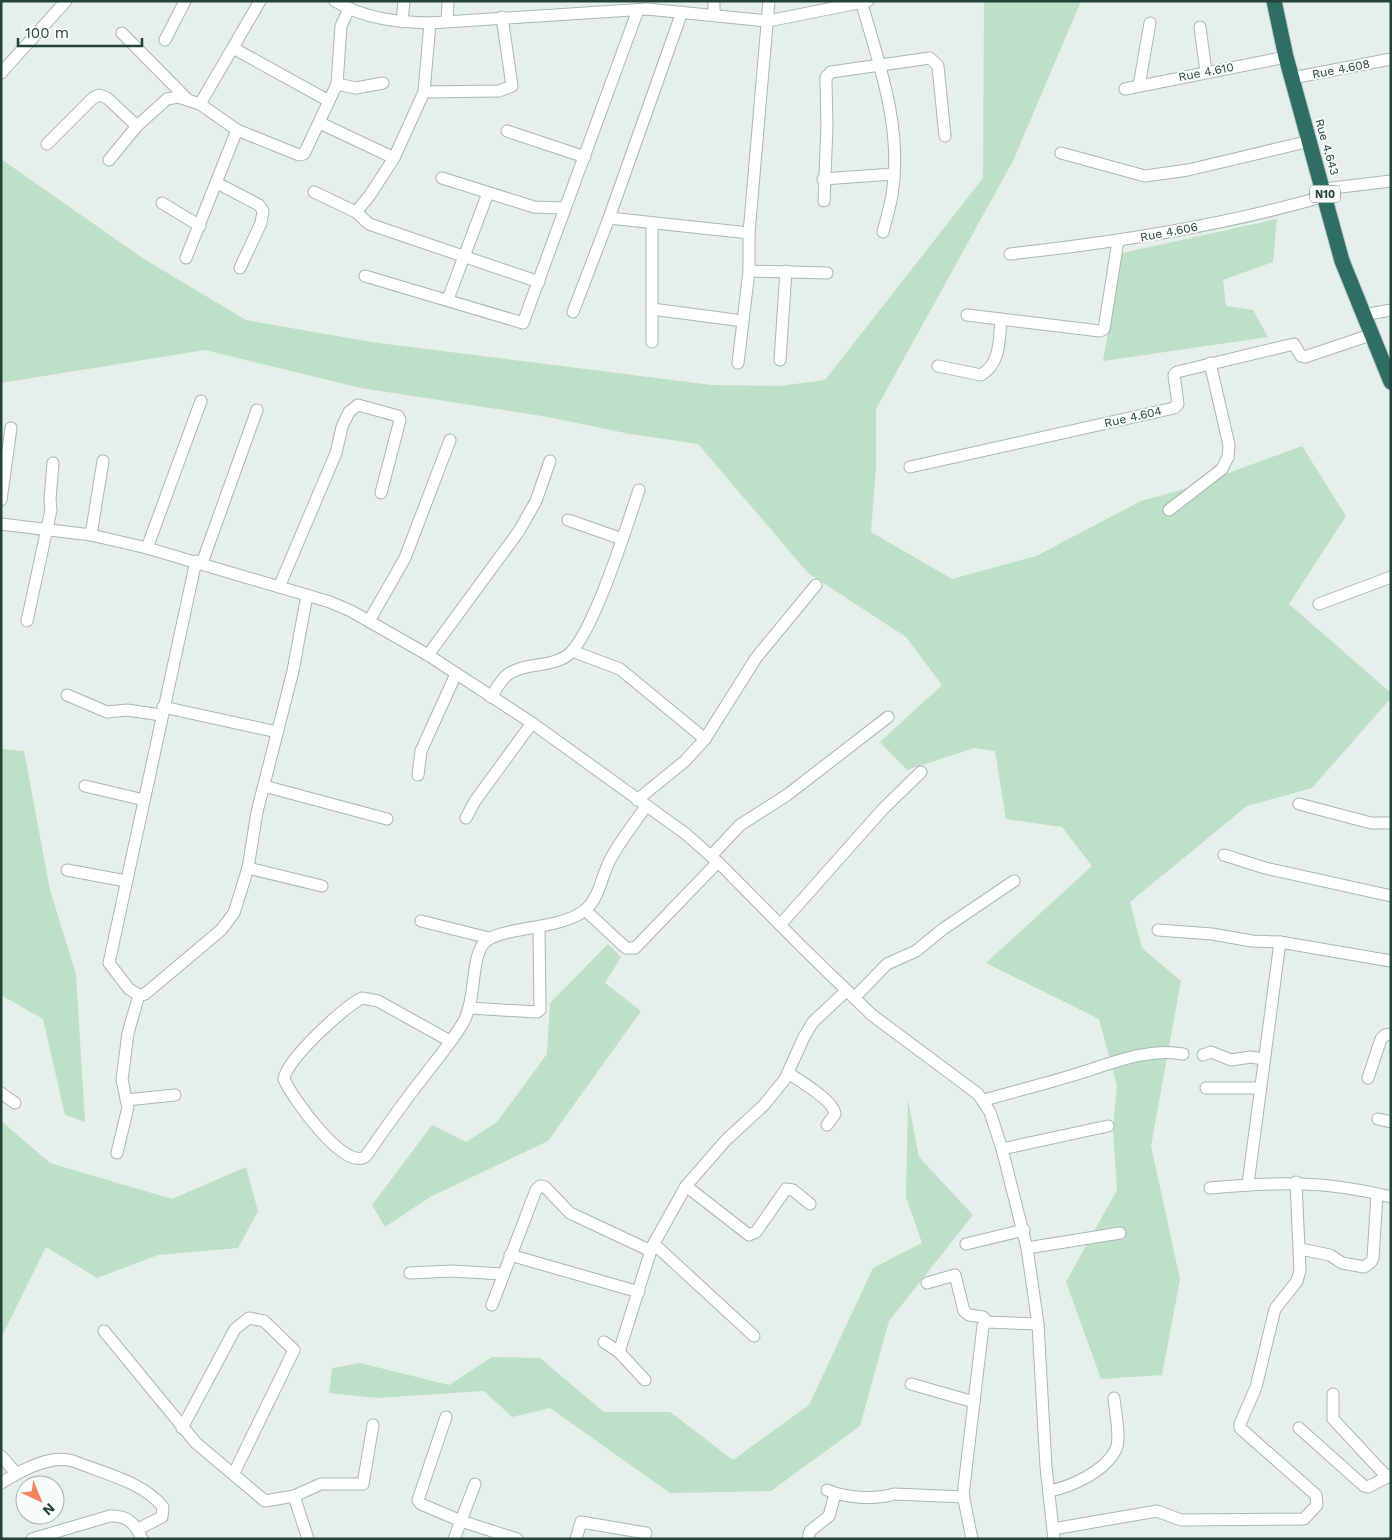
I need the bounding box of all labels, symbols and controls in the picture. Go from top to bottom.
scale bar [18,15,141,47]
text: 100 m [25,24,69,42]
street label: Rue 4.608 [1311,57,1371,81]
street label: Rue 4.610 [1177,60,1235,84]
street label: Rue 4.643 [1312,117,1342,177]
road number: N10 [1310,185,1340,202]
street label: Rue 4.606 [1139,220,1199,244]
street label: Rue 4.604 [1103,404,1163,430]
north arrow [15,1475,65,1525]
text: N [40,1500,58,1519]

